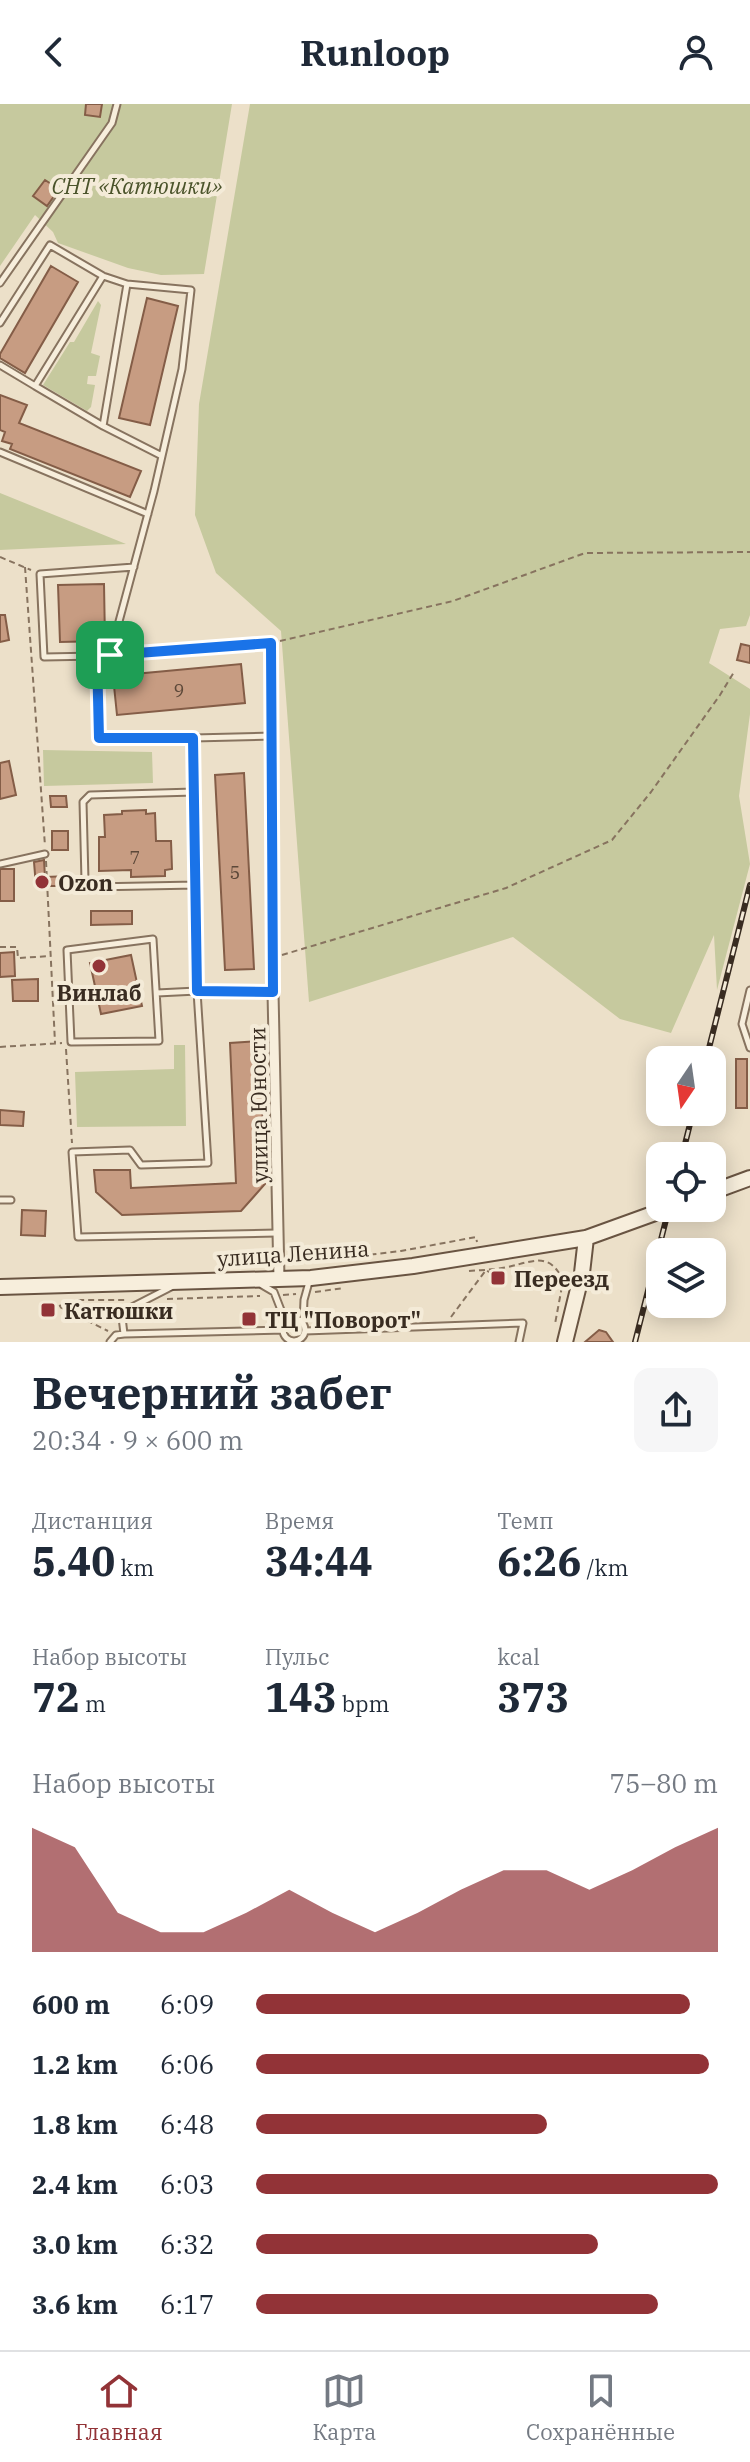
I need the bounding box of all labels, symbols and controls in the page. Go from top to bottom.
text: Runloop [300,29,450,76]
icon: back [32,30,76,74]
icon: person [674,30,718,74]
park label: СНТ «Катюшки» [51,171,223,200]
pin [76,621,144,689]
icon: arrive [88,633,132,677]
house number: 9 [174,679,184,702]
house number: 7 [130,846,140,869]
house number: 5 [230,861,240,884]
place label: Ozon [58,868,113,897]
marker: Ozon [33,873,51,891]
marker: Винлаб [90,957,108,975]
place label: Винлаб [56,978,142,1007]
street label: улица Юности [242,1027,274,1183]
north arrow [646,1046,726,1126]
map controls [646,1046,726,1318]
button: locate [646,1142,726,1222]
street label: улица Ленина [216,1233,370,1273]
button: layers [646,1238,726,1318]
place label: Переезд [514,1264,609,1293]
marker: Переезд [489,1269,507,1287]
place label: Катюшки [64,1296,173,1325]
marker: Катюшки [39,1301,57,1319]
place label: ТЦ "Поворот" [265,1305,421,1334]
marker: ТЦ "Поворот" [240,1310,258,1328]
text: Вечерний забег [32,1364,392,1421]
button: share [634,1368,718,1452]
text: 20:34 · 9 × 600 m [32,1423,243,1457]
text: Дистанция [32,1506,153,1535]
text: Время [265,1506,334,1535]
text: Темп [497,1506,554,1535]
text: 5.40 [32,1535,115,1587]
text: 34:44 [265,1535,373,1587]
text: 6:26 [497,1535,581,1587]
text: km [115,1553,154,1582]
text: /km [581,1553,628,1582]
text: Набор высоты [32,1642,187,1671]
text: Пульс [265,1642,330,1671]
text: kcal [497,1642,540,1671]
text: 72 [32,1671,80,1723]
text: 143 [265,1671,337,1723]
text: 373 [497,1671,569,1723]
text: m [80,1689,106,1718]
text: bpm [337,1689,389,1718]
text: Набор высоты [32,1766,215,1800]
text: 75–80 m [610,1766,718,1800]
text: 600 m [32,1987,110,2021]
text: 6:09 [160,1987,214,2021]
text: 1.2 km [32,2047,118,2081]
text: 6:06 [160,2047,214,2081]
text: 1.8 km [32,2107,118,2141]
text: 6:48 [160,2107,214,2141]
text: 2.4 km [32,2167,118,2201]
text: 6:03 [160,2167,214,2201]
text: 3.0 km [32,2227,118,2261]
text: 6:32 [160,2227,214,2261]
text: 3.6 km [32,2287,118,2321]
text: 6:17 [160,2287,214,2321]
tab: Главная [75,2369,163,2446]
tab: Карта [312,2369,376,2446]
tab: Сохранённые [526,2369,675,2446]

